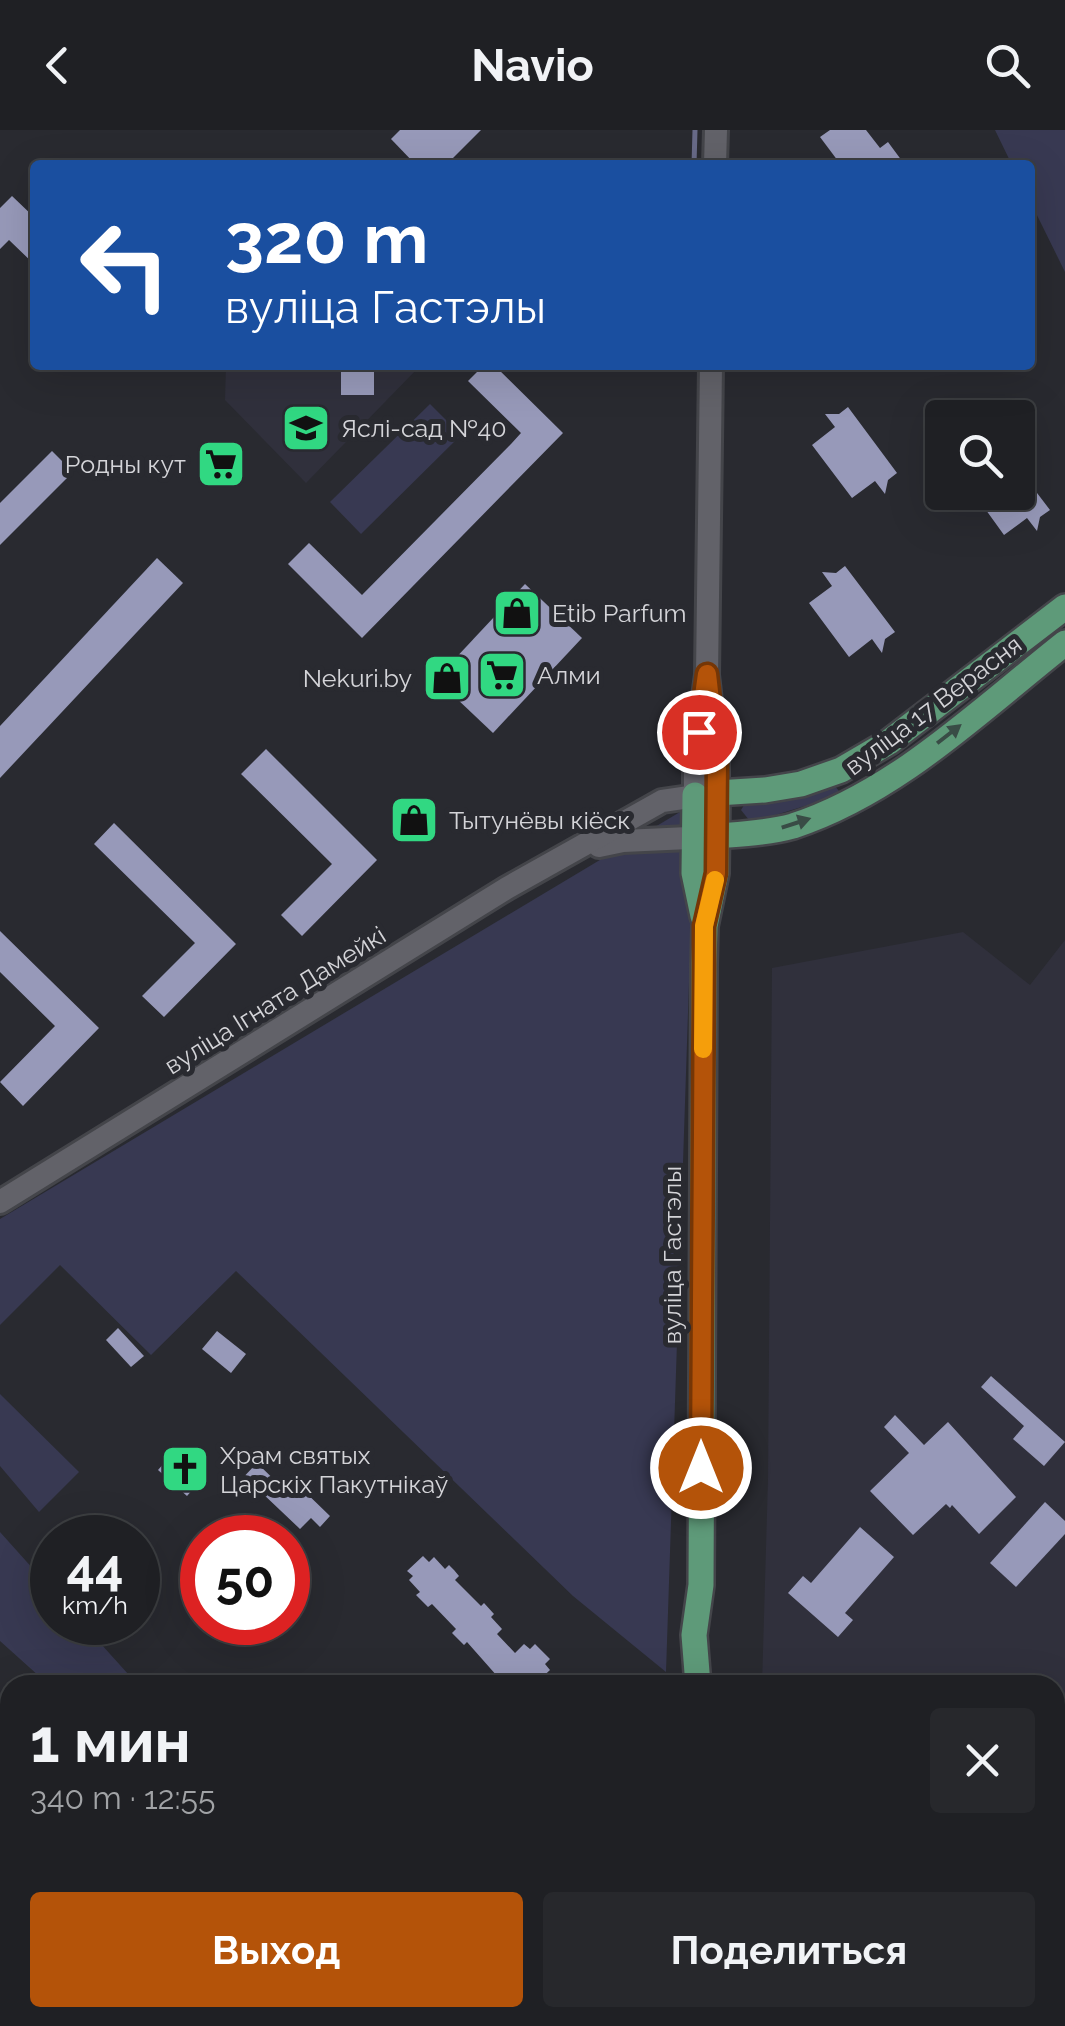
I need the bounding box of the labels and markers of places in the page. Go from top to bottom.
school or university icon: Яслі-сад №40 [280,402,332,454]
place label: Яслі-сад №40 [341,413,507,443]
supermarket icon: Родны кут [195,438,247,490]
place label: Родны кут [65,449,186,479]
shop icon: Etib Parfum [491,587,543,639]
place label: Etib Parfum [552,598,687,628]
supermarket icon: Алми [476,649,528,701]
shop icon: Nekuri.by [421,652,473,704]
place label: Алми [537,660,601,690]
place label: Nekuri.by [303,663,412,693]
pin [657,690,742,775]
shop icon: Тытунёвы кіёск [388,794,440,846]
place label: Тытунёвы кіёск [449,805,630,835]
place label: Храм святых Царскіх Пакутнікаў [220,1440,449,1499]
church icon: Храм святых Царскіх Пакутнікаў [159,1443,211,1495]

